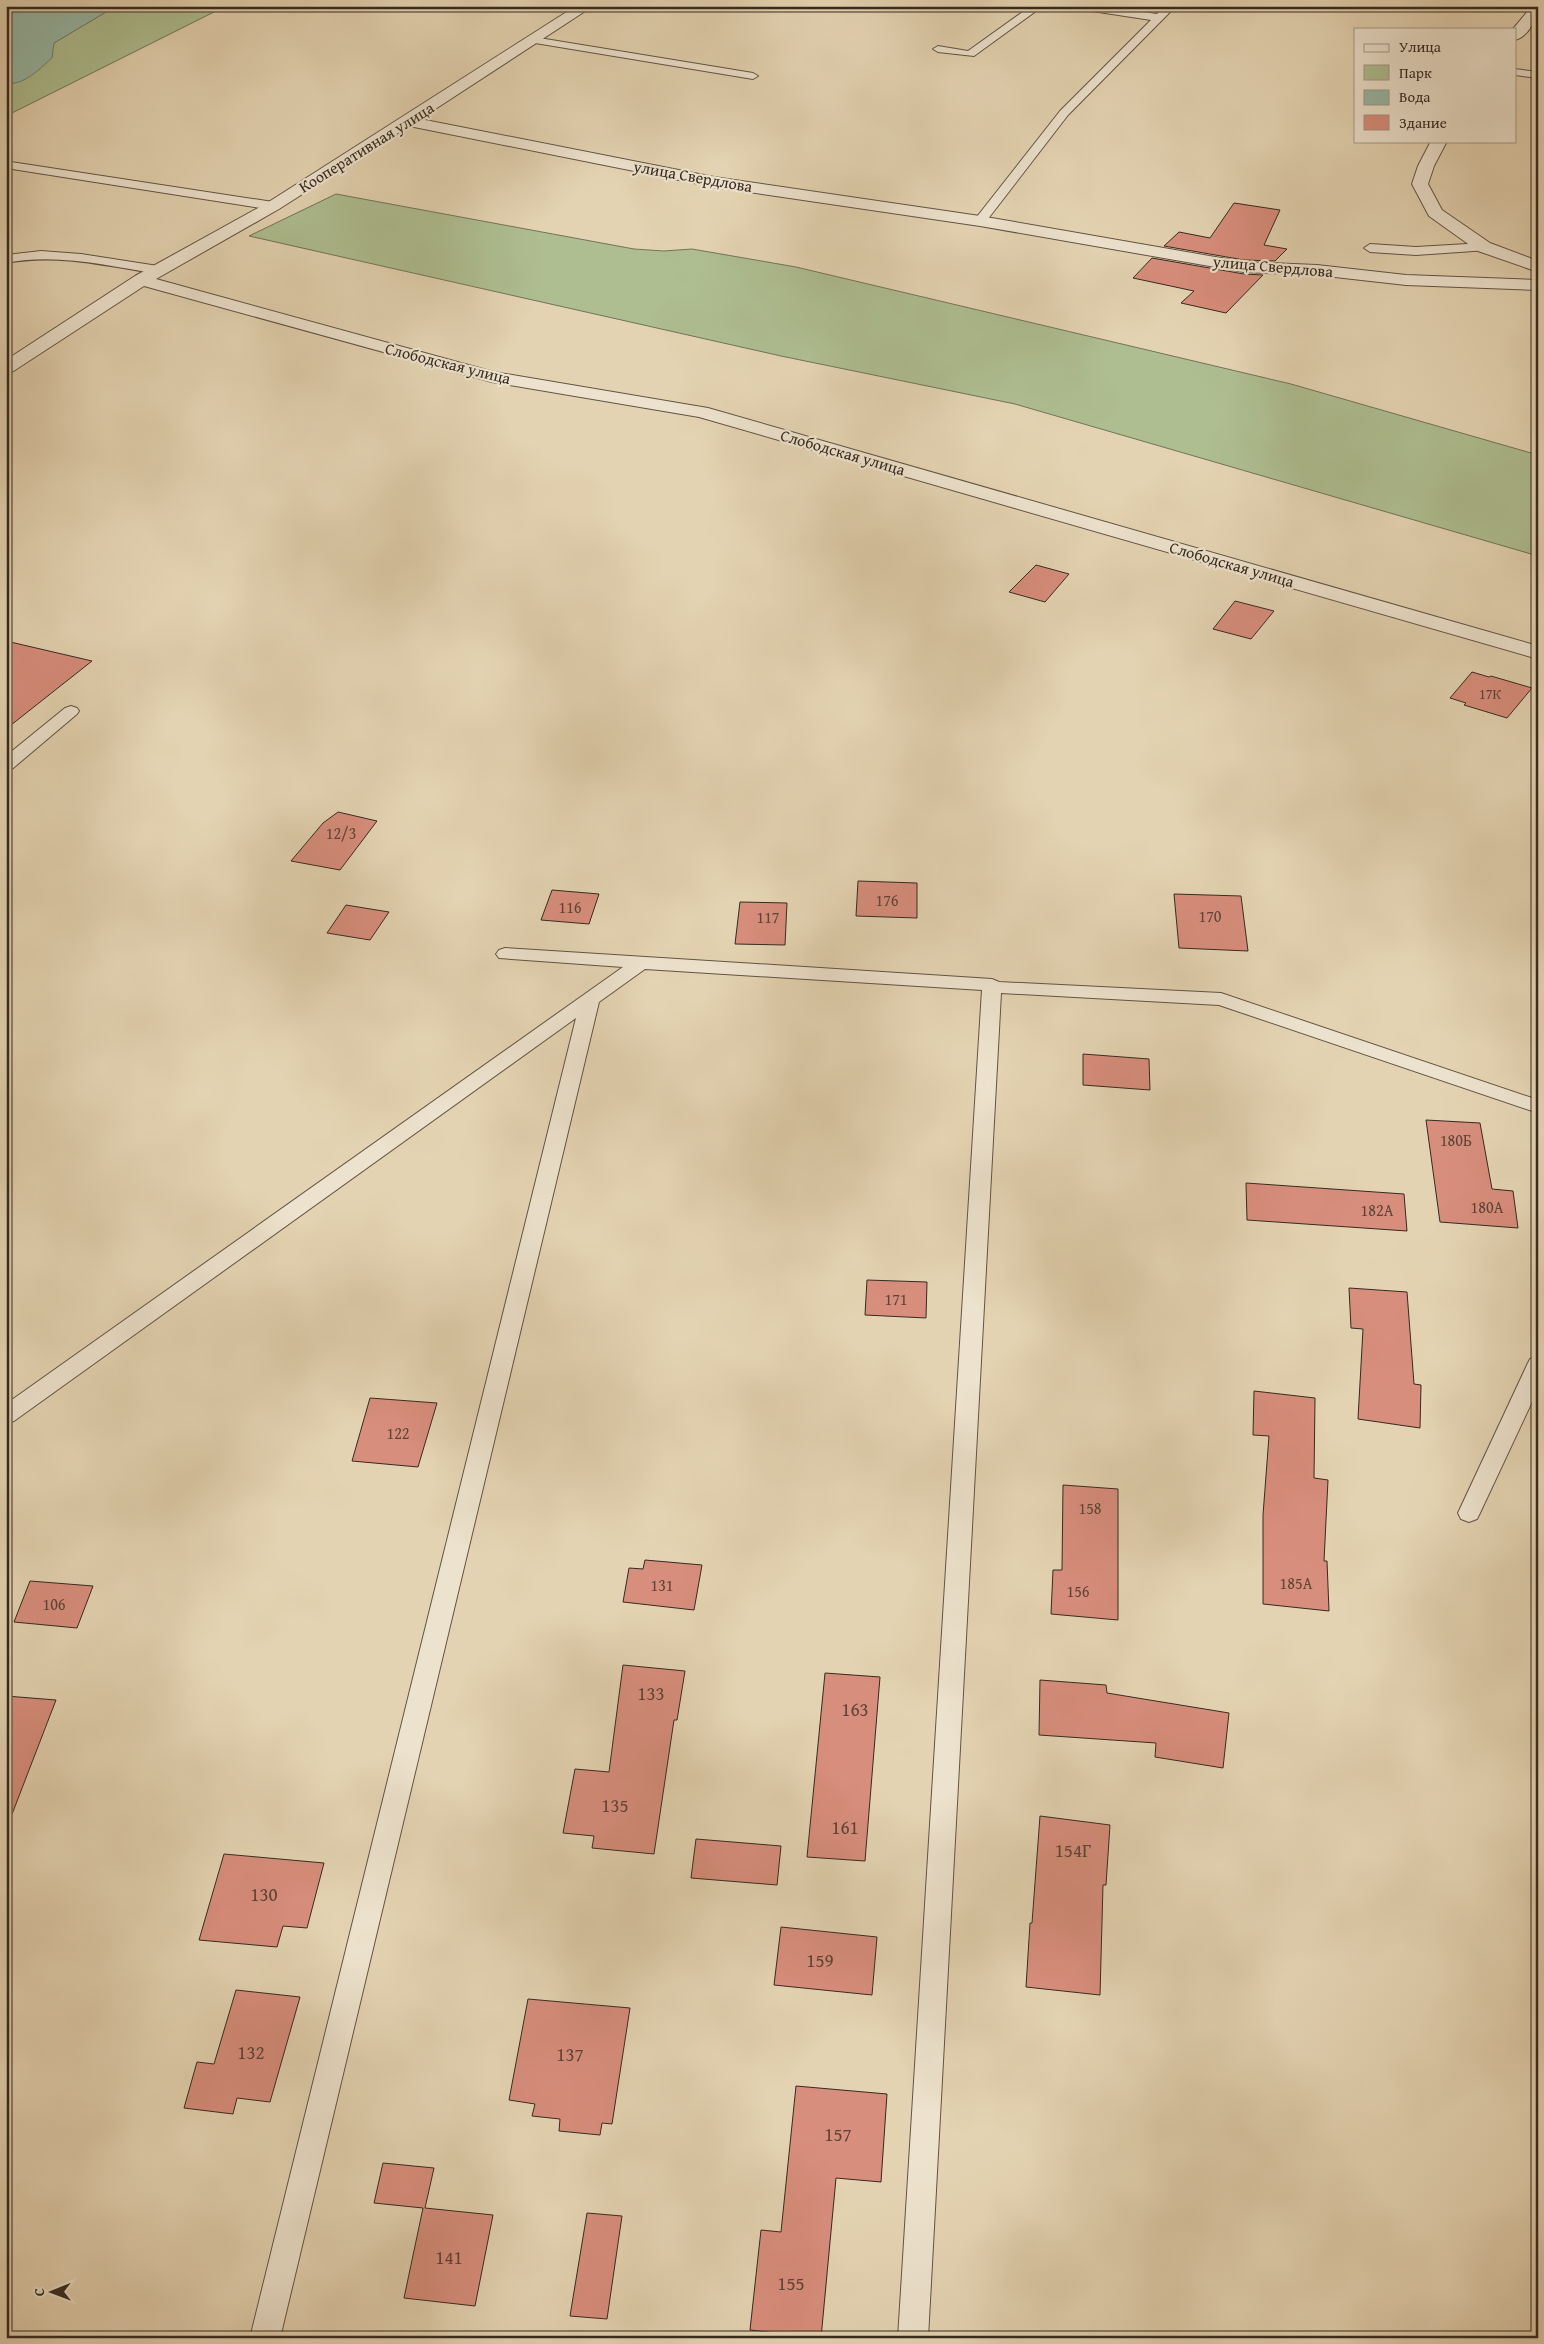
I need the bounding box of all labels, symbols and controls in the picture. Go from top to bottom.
legend [1354,28,1516,142]
text: Улица [1399,36,1442,57]
text: Парк [1399,62,1432,83]
text: Вода [1399,86,1431,107]
street label: Кооперативная улица [294,95,439,198]
text: Здание [1399,112,1447,133]
street label: улица Свердлова [631,154,755,198]
street label: улица Свердлова [1211,249,1334,283]
street label: Слободская улица [383,336,514,390]
street label: Слободская улица [778,423,908,481]
street label: Слободская улица [1167,535,1297,593]
house number: 17К [1479,684,1501,704]
house number: 12/3 [326,821,356,845]
house number: 176 [875,888,899,912]
house number: 116 [558,895,582,919]
house number: 170 [1198,904,1222,928]
house number: 117 [756,905,780,929]
house number: 180Б [1440,1128,1472,1152]
house number: 180А [1471,1195,1504,1219]
house number: 182А [1361,1198,1394,1222]
house number: 171 [884,1287,908,1311]
house number: 122 [386,1421,410,1445]
house number: 158 [1078,1496,1102,1520]
house number: 185А [1280,1571,1313,1595]
house number: 131 [650,1573,674,1597]
house number: 156 [1066,1579,1090,1603]
house number: 106 [42,1592,66,1616]
house number: 133 [637,1679,665,1707]
house number: 163 [841,1695,869,1723]
house number: 135 [601,1791,629,1819]
house number: 161 [831,1813,859,1841]
house number: 154Г [1055,1836,1091,1864]
house number: 130 [250,1880,278,1908]
house number: 159 [806,1946,834,1974]
house number: 132 [237,2038,265,2066]
house number: 137 [556,2040,584,2068]
house number: 157 [824,2120,852,2148]
house number: 141 [435,2243,463,2271]
north arrow [28,2266,78,2316]
house number: 155 [777,2269,805,2297]
text: С [29,2288,49,2296]

